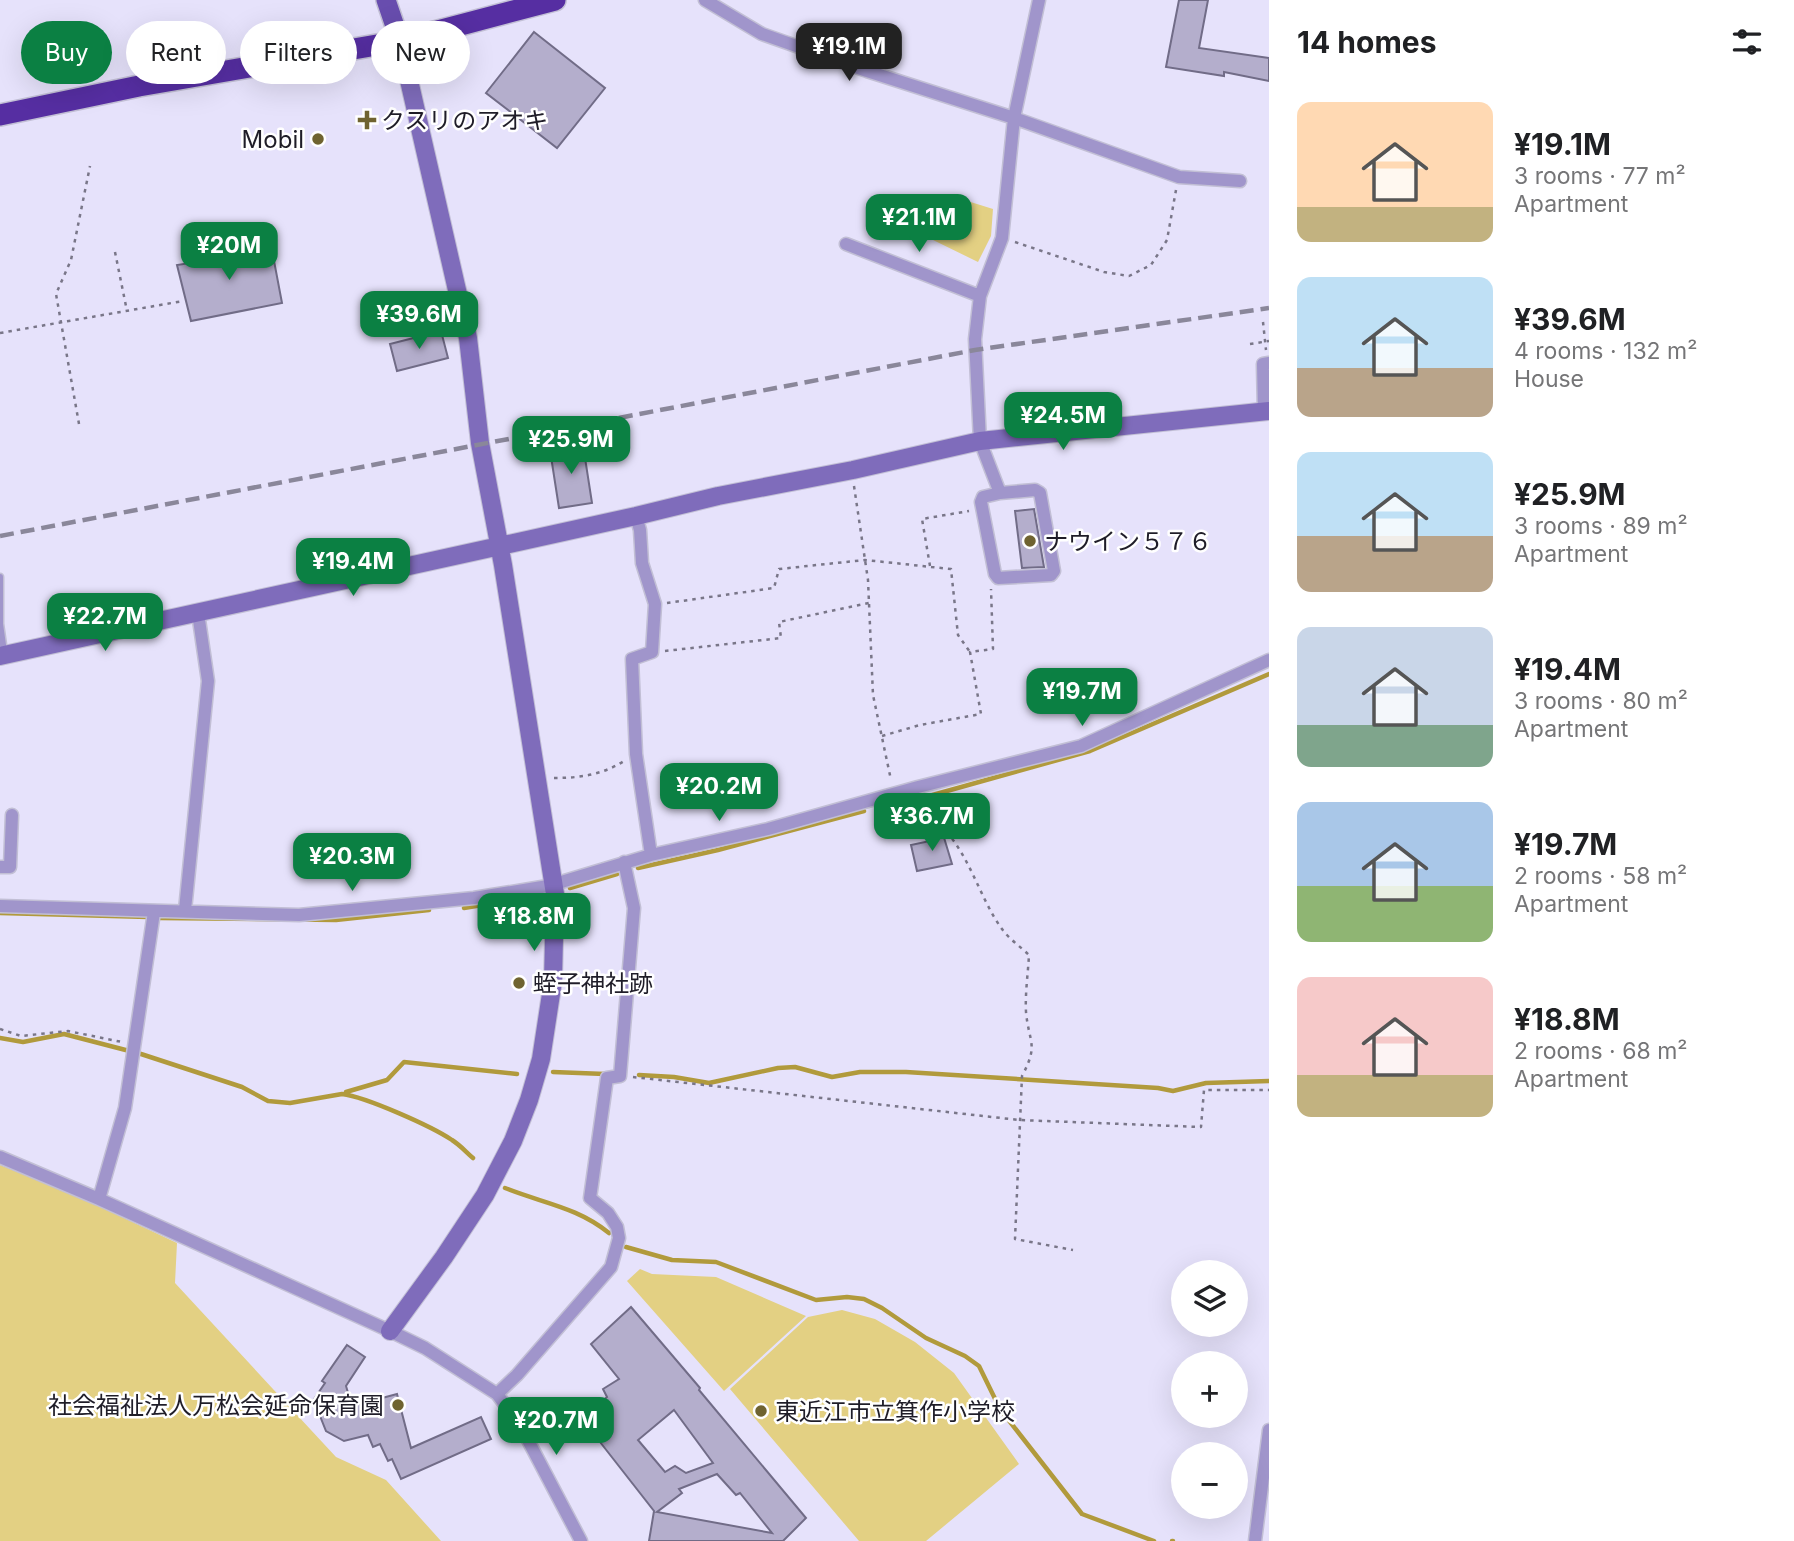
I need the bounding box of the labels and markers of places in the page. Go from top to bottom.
pin: ¥19.1M [792,24,906,83]
place label: クスリのアオキ [381,106,548,135]
marker: クスリのアオキ [359,112,375,128]
place label: Mobil [242,125,304,154]
marker: Mobil [310,131,326,147]
pin: ¥21.1M [862,194,976,254]
pin: ¥20M [188,222,270,282]
pin: ¥39.6M [362,292,476,351]
pin: ¥24.5M [1006,392,1120,452]
pin: ¥25.9M [514,416,628,476]
place label: ナウイン５７６ [1044,527,1212,556]
marker: ナウイン５７６ [1022,533,1038,549]
pin: ¥19.4M [296,538,410,598]
pin: ¥22.7M [48,594,162,653]
pin: ¥19.7M [1025,668,1139,728]
pin: ¥20.2M [662,764,776,823]
pin: ¥36.7M [875,794,989,853]
pin: ¥20.3M [295,834,409,893]
pin: ¥18.8M [477,894,591,953]
place label: 蛭子神社跡 [533,969,653,998]
marker: 蛭子神社跡 [511,975,527,991]
place label: 社会福祉法人万松会延命保育園 [48,1391,384,1420]
marker: 社会福祉法人万松会延命保育園 [390,1397,406,1413]
place label: 東近江市立箕作小学校 [775,1397,1015,1426]
pin: ¥20.7M [499,1398,613,1457]
marker: 東近江市立箕作小学校 [753,1403,769,1419]

